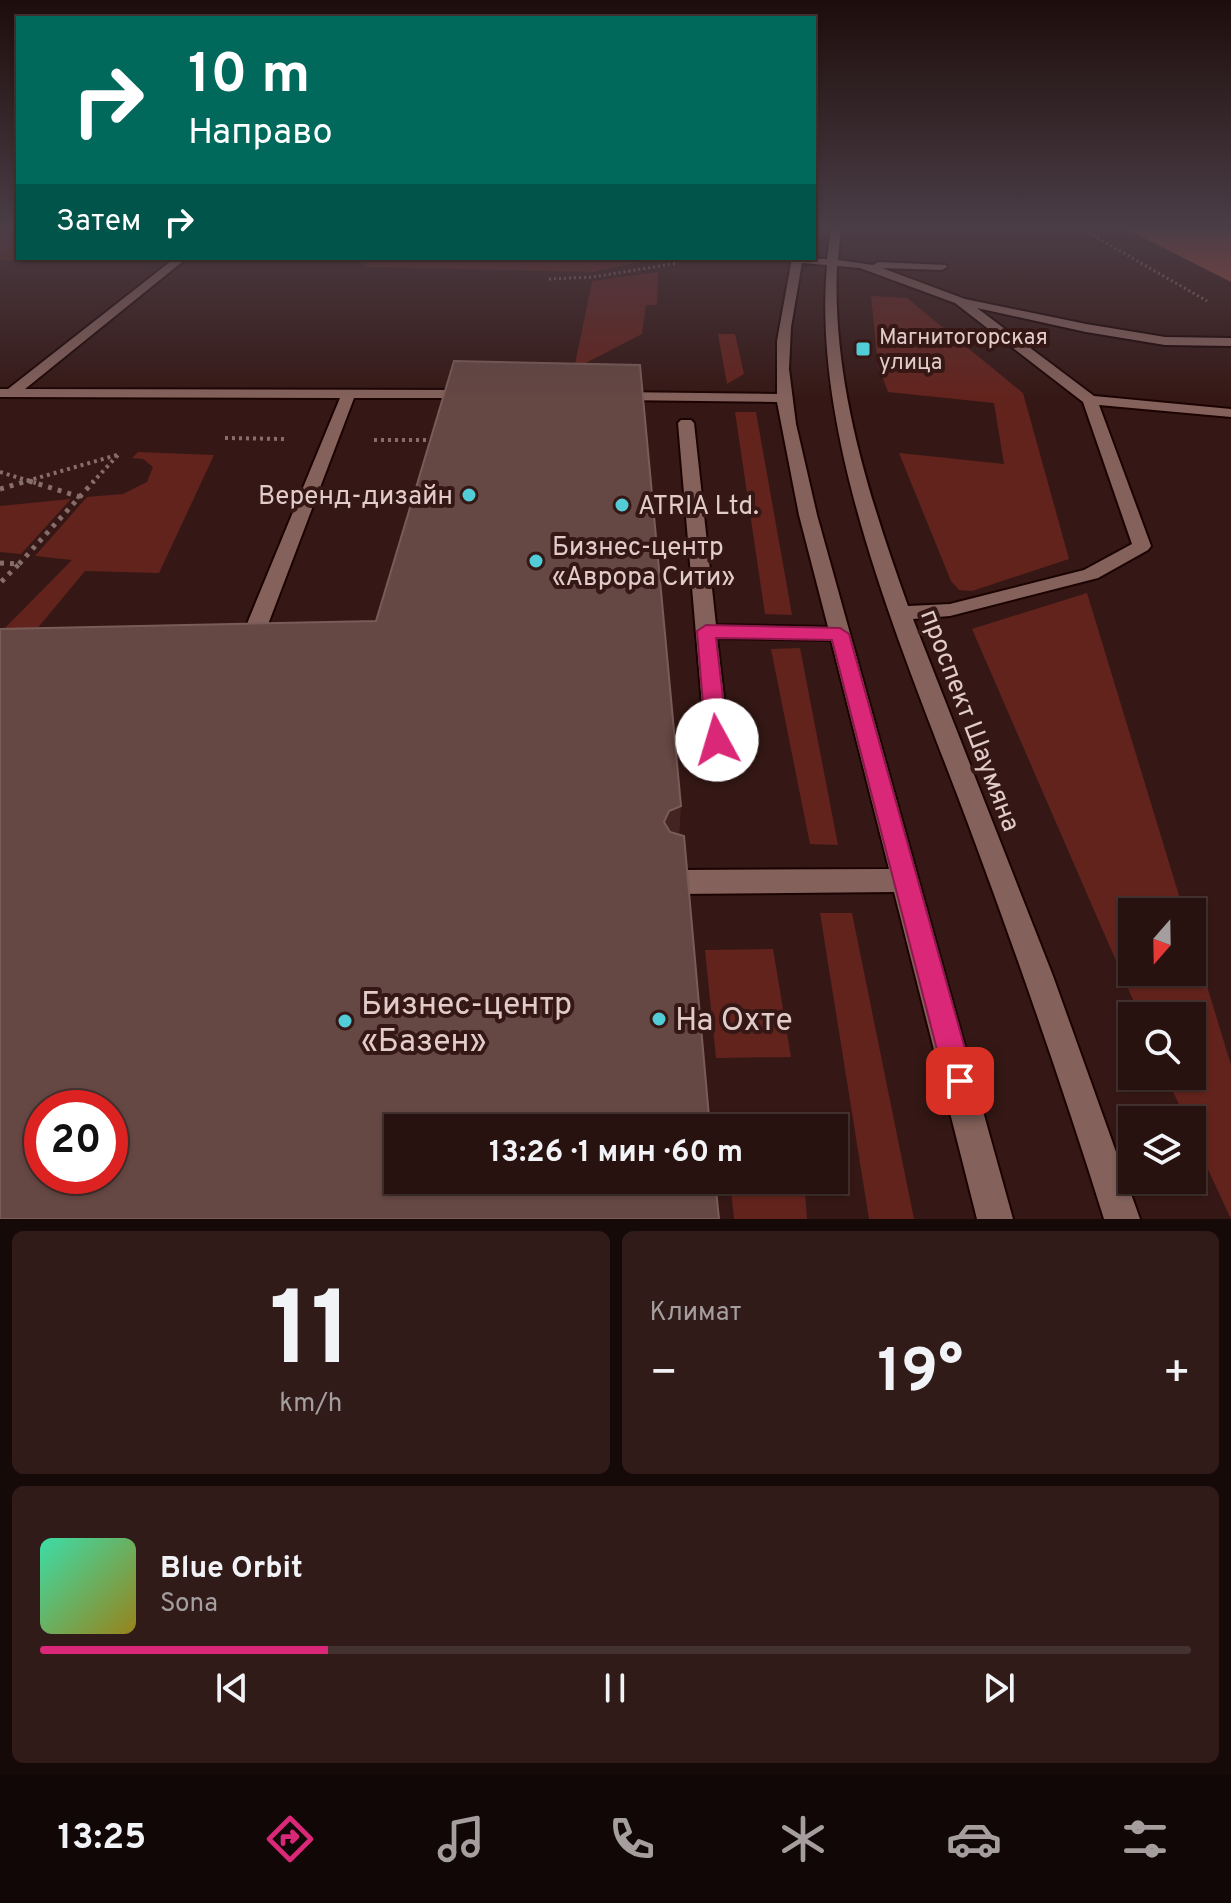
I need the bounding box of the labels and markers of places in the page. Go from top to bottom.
place label: Магнитогорская улица [879,325,1048,377]
marker: Магнитогорская улица [854,340,872,358]
place label: Веренд-дизайн [258,481,453,514]
marker: Веренд-дизайн [460,486,478,504]
place label: ATRIA Ltd. [638,491,759,524]
marker: ATRIA Ltd. [613,496,631,514]
place label: Бизнес-центр «Аврора Сити» [552,532,735,595]
marker: Бизнес-центр «Аврора Сити» [527,552,545,570]
place label: Бизнес-центр «Базен» [361,986,572,1063]
place label: На Охте [675,1002,793,1042]
marker: На Охте [650,1010,668,1028]
marker: Бизнес-центр «Базен» [336,1012,354,1030]
pin [926,1047,994,1115]

